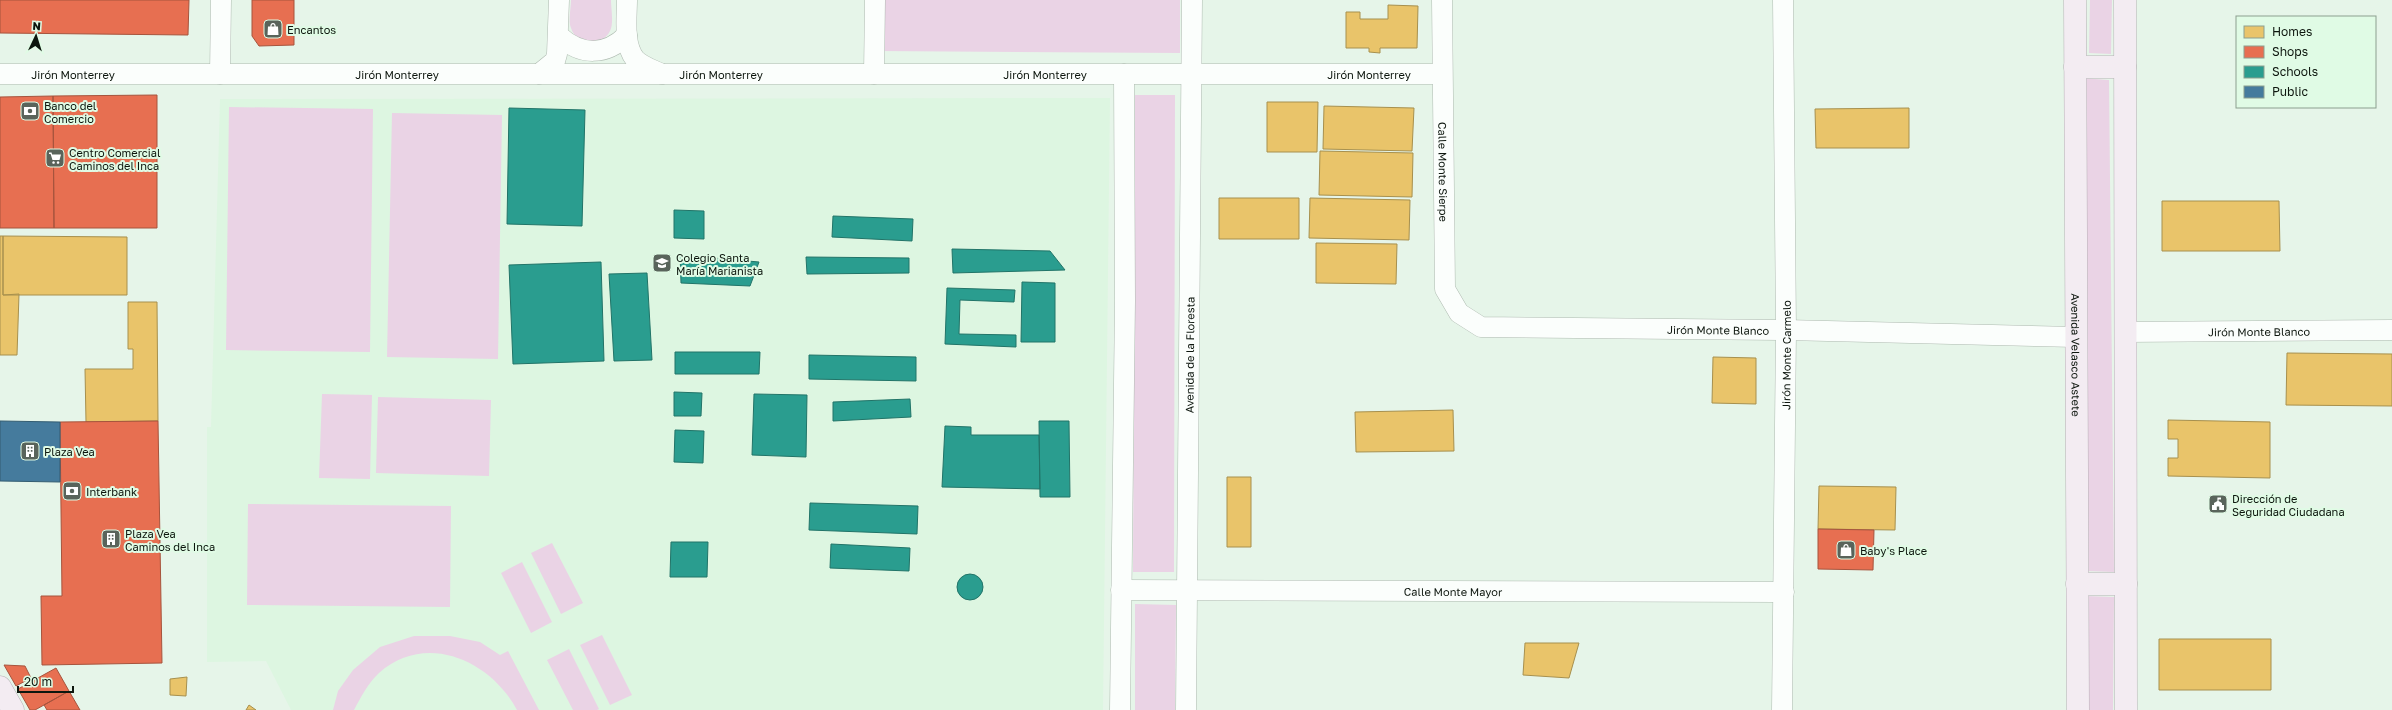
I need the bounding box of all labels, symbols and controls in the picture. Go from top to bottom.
north arrow [16,16,56,56]
legend [2236,16,2376,108]
shop icon: Encantos [262,18,284,40]
text: N [32,19,41,32]
place label: Encantos [287,23,336,36]
text: Homes [2272,24,2312,39]
text: Shops [2272,44,2308,59]
text: Schools [2272,64,2318,79]
street label: Jirón Monterrey [31,68,115,81]
street label: Jirón Monterrey [355,68,439,81]
street label: Jirón Monterrey [679,68,763,81]
street label: Jirón Monterrey [1003,68,1087,81]
street label: Jirón Monterrey [1327,68,1411,81]
text: Public [2272,84,2309,99]
place label: Banco del Comercio [44,99,97,125]
bank icon: Banco del Comercio [19,100,41,122]
street label: Calle Monte Sierpe [1437,122,1451,222]
place label: Centro Comercial Caminos del Inca [69,146,161,172]
supermarket icon: Centro Comercial Caminos del Inca [44,147,66,169]
place label: Colegio Santa María Marianista [676,251,763,277]
school or university icon: Colegio Santa María Marianista [651,252,673,274]
street label: Avenida Velasco Astete [2070,293,2083,417]
street label: Avenida de la Floresta [1182,297,1196,413]
street label: Jirón Monte Carmelo [1779,300,1793,410]
street label: Jirón Monte Blanco [1667,322,1770,336]
street label: Jirón Monte Blanco [2208,324,2311,338]
building icon: Plaza Vea [19,440,41,462]
place label: Plaza Vea [44,445,95,458]
bank icon: Interbank [61,480,83,502]
place label: Interbank [86,485,137,498]
place label: Dirección de Seguridad Ciudadana [2232,492,2345,518]
public building icon: Dirección de Seguridad Ciudadana [2207,493,2229,515]
place label: Plaza Vea Caminos del Inca [125,527,215,553]
building icon: Plaza Vea Caminos del Inca [100,528,122,550]
shop icon: Baby's Place [1835,539,1857,561]
place label: Baby's Place [1860,544,1927,557]
street label: Calle Monte Mayor [1404,584,1503,598]
scale bar [18,668,73,694]
text: 20 m [24,674,52,689]

